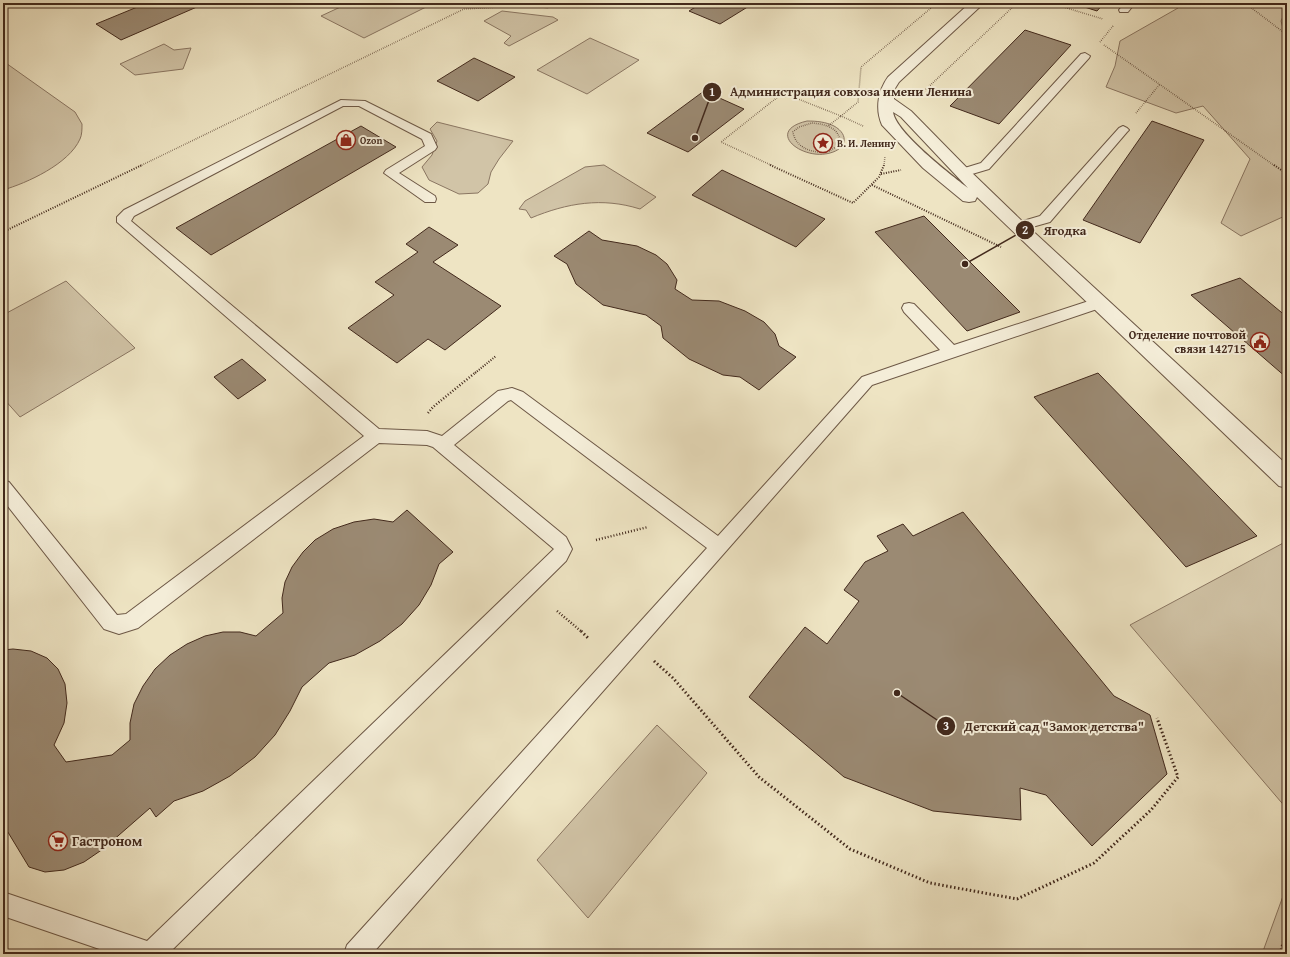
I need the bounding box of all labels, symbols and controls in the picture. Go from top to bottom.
callout: Администрация совхоза имени Ленина [702,79,980,104]
text: Администрация совхоза имени Ленина [730,82,972,101]
text: 1 [709,83,715,100]
shop icon: Ozon [335,129,357,151]
place icon: В. И. Ленину [812,132,834,154]
place label: Ozon [360,133,382,148]
place label: В. И. Ленину [837,136,896,151]
callout: Ягодка [1015,218,1094,243]
text: 2 [1022,221,1028,238]
text: Ягодка [1043,221,1087,240]
place label: Отделение почтовой связи 142715 [1129,326,1246,357]
public building icon: Отделение почтовой связи 142715 [1249,331,1271,353]
callout: Детский сад "Замок детства" [936,713,1152,738]
text: 3 [943,717,949,734]
text: Детский сад "Замок детства" [963,717,1144,736]
supermarket icon: Гастроном [47,830,69,852]
place label: Гастроном [72,831,143,851]

